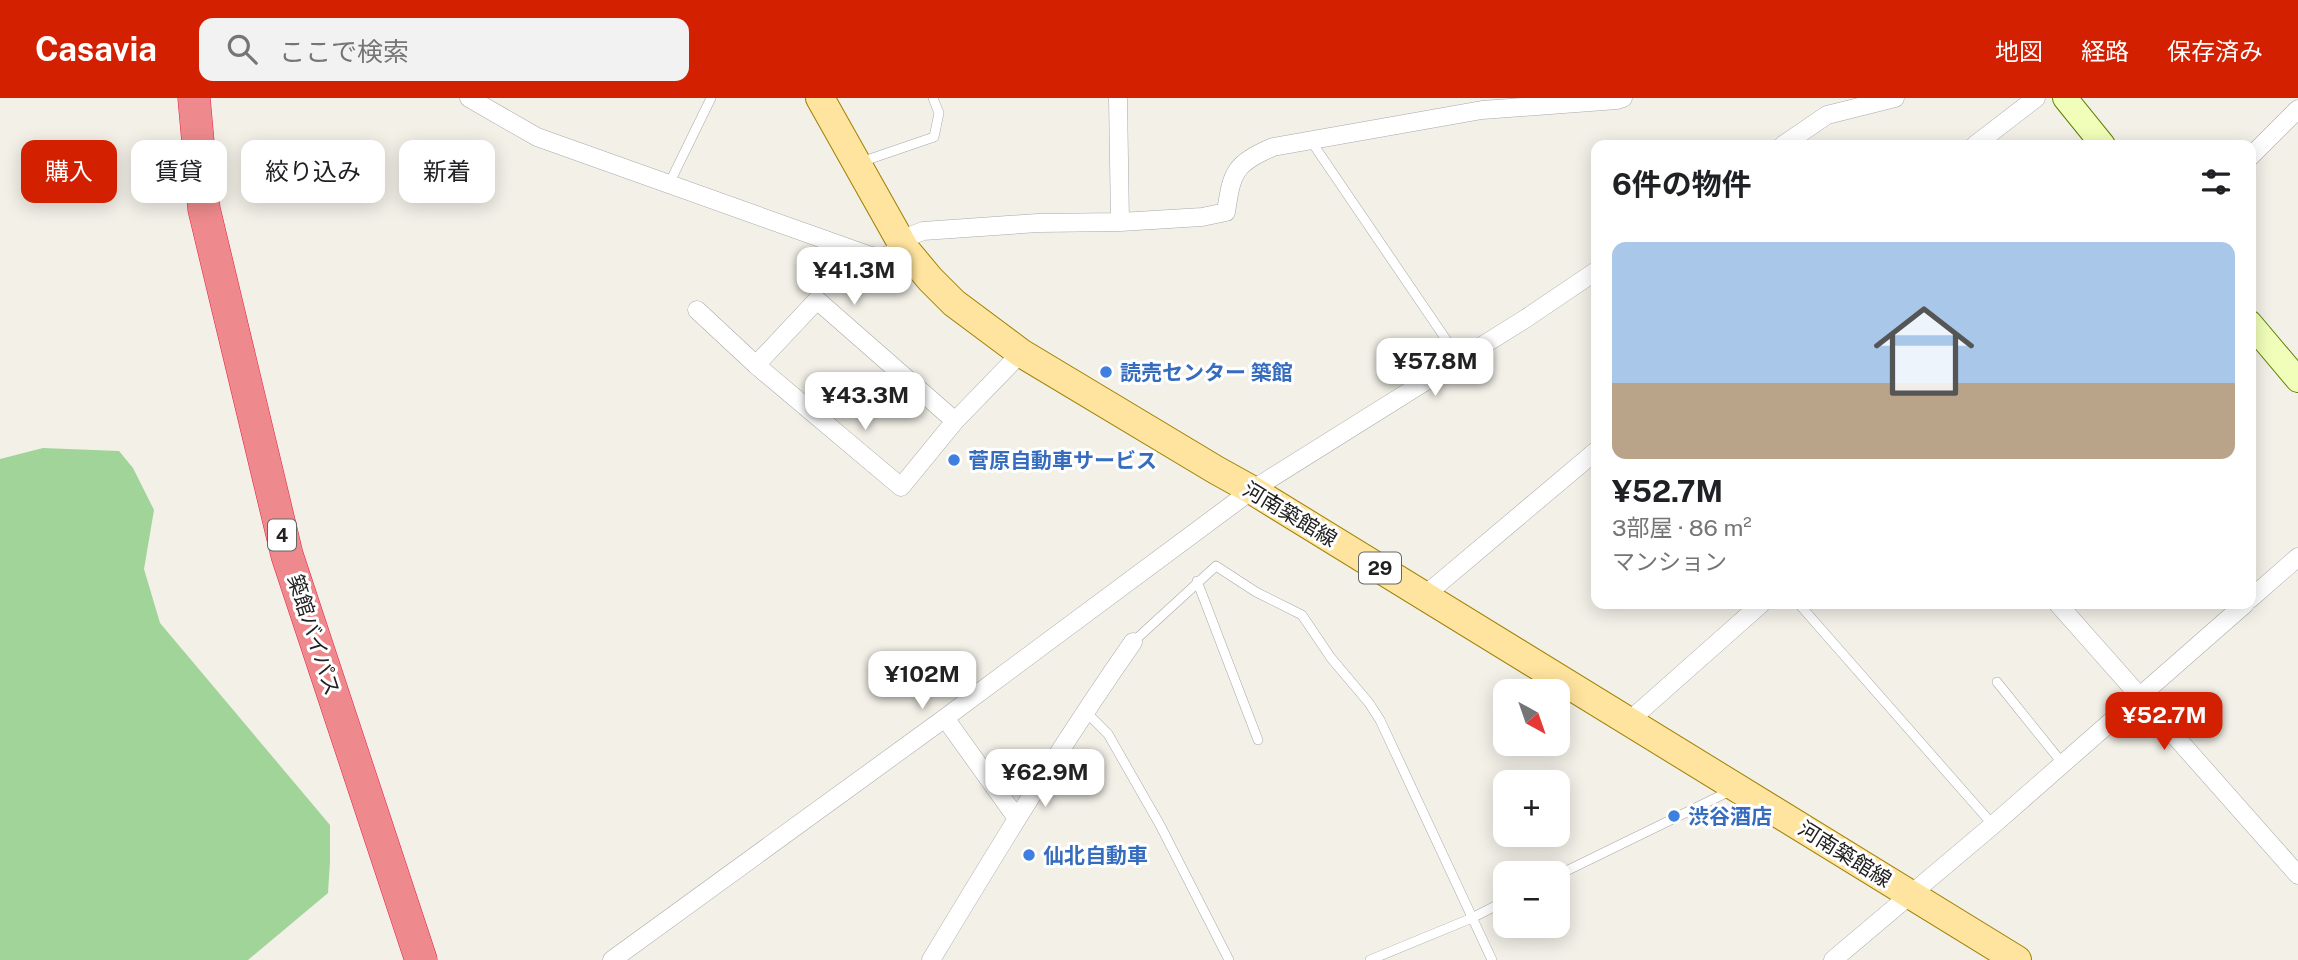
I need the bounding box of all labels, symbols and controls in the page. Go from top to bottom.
search box [199,18,689,81]
text: Casavia [35,30,157,68]
icon: search [223,30,261,68]
text: ここで検索 [279,36,409,67]
text: 地図 [1995,37,2043,65]
text: 経路 [2081,37,2129,65]
text: 保存済み [2167,37,2263,65]
chip: 購入 [21,140,117,203]
chip: 賃貸 [131,140,227,203]
chip: 絞り込み [241,140,385,203]
chip: 新着 [399,140,495,203]
icon: filters [2197,163,2235,201]
text: 6件の物件 [1612,166,1752,202]
pin: ¥41.3M [797,248,911,307]
text: ¥41.3M [813,256,895,283]
icon: home [1861,288,1987,414]
pin: ¥57.8M [1378,338,1492,398]
text: ¥57.8M [1392,347,1478,374]
place label: 読売センター 築館 [1120,360,1293,385]
marker: 読売センター 築館 [1098,364,1114,380]
pin: ¥43.3M [808,372,922,432]
text: ¥43.3M [821,381,909,408]
place label: 菅原自動車サービス [968,448,1157,473]
marker: 菅原自動車サービス [946,452,962,468]
text: ¥52.7M [1612,473,1723,509]
street label: 河南築館線 [1239,476,1341,552]
text: 3部屋 · 86 m² [1612,514,1752,541]
road number: 4 [268,520,296,550]
text: マンション [1612,548,1727,575]
road number: 29 [1359,552,1401,583]
street label: 築館バイパス [283,571,345,699]
pin: ¥102M [873,652,971,711]
text: ¥102M [884,660,960,687]
north arrow [1493,679,1570,756]
map controls [1493,679,1570,938]
pin: ¥52.7M [2107,692,2221,752]
text: ¥52.7M [2121,701,2207,728]
pin: ¥62.9M [988,750,1102,809]
text: ¥62.9M [1001,758,1089,785]
button: + [1493,770,1570,847]
place label: 渋谷酒店 [1688,804,1772,829]
marker: 渋谷酒店 [1666,808,1682,824]
street label: 河南築館線 [1794,816,1896,892]
place label: 仙北自動車 [1043,843,1148,868]
marker: 仙北自動車 [1021,847,1037,863]
button: − [1493,861,1570,938]

